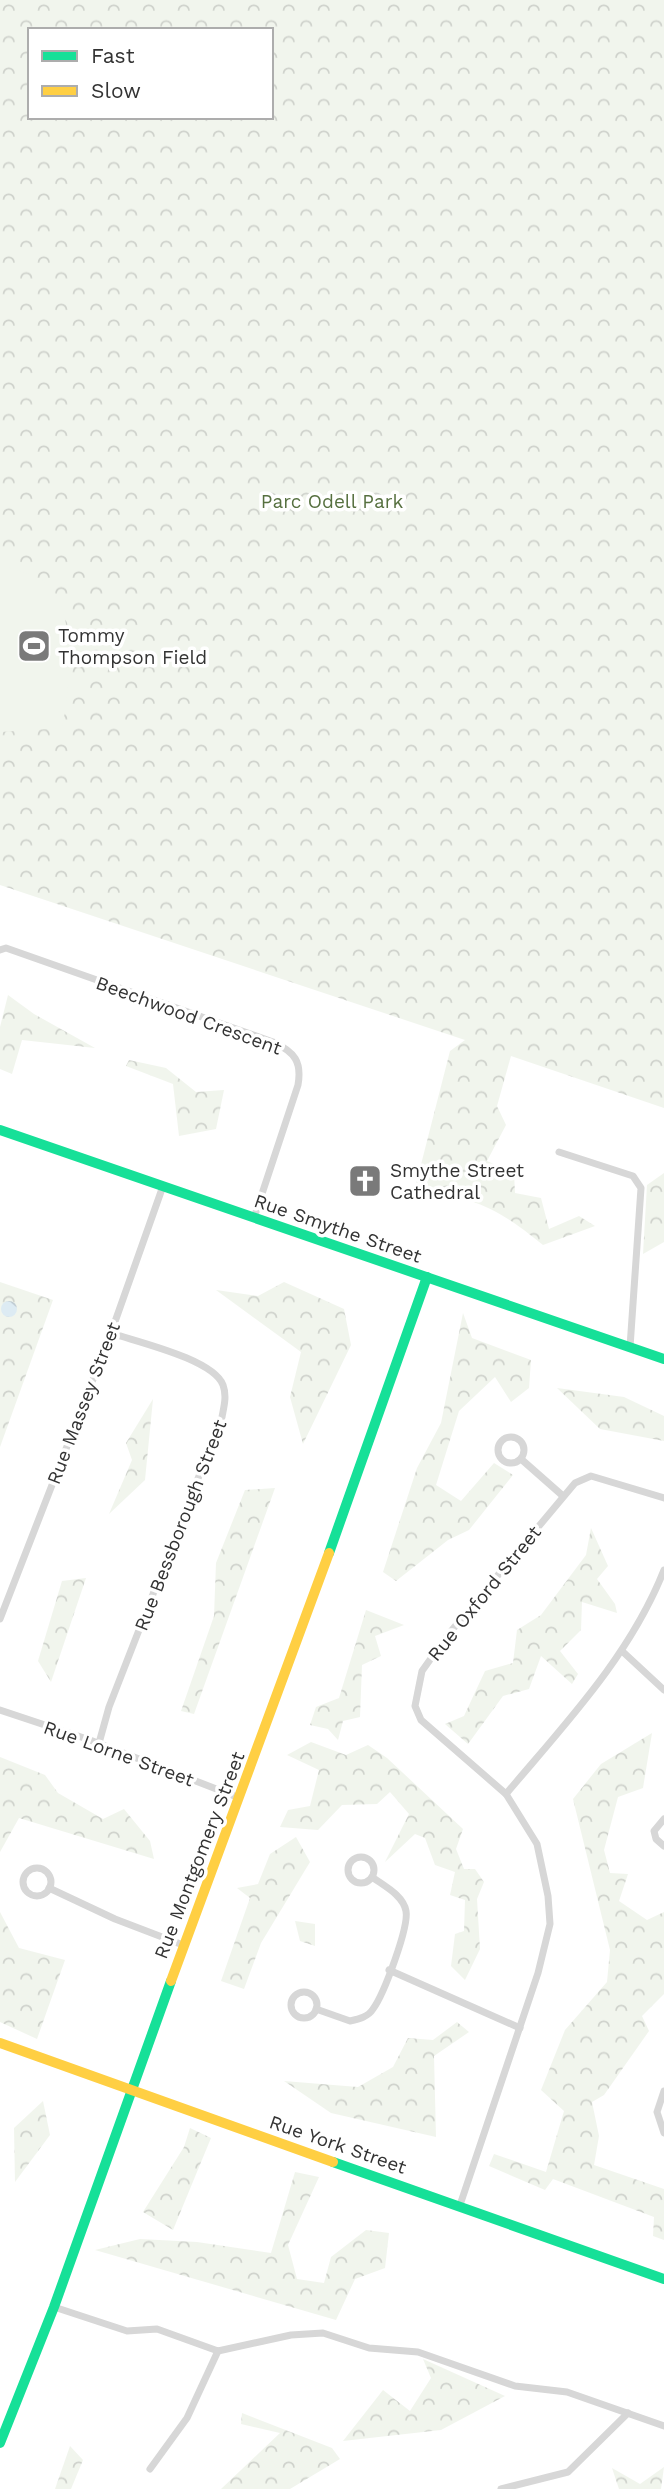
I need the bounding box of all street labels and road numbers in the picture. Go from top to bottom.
street label: Beechwood Crescent [93,971,285,1060]
street label: Rue Smythe Street [251,1189,425,1268]
street label: Rue Massey Street [42,1319,125,1488]
street label: Rue Bessborough Street [130,1416,231,1634]
street label: Rue Oxford Street [423,1521,546,1666]
street label: Rue Lorne Street [41,1716,197,1791]
street label: Rue Montgomery Street [149,1748,250,1962]
street label: Rue York Street [266,2110,409,2179]

